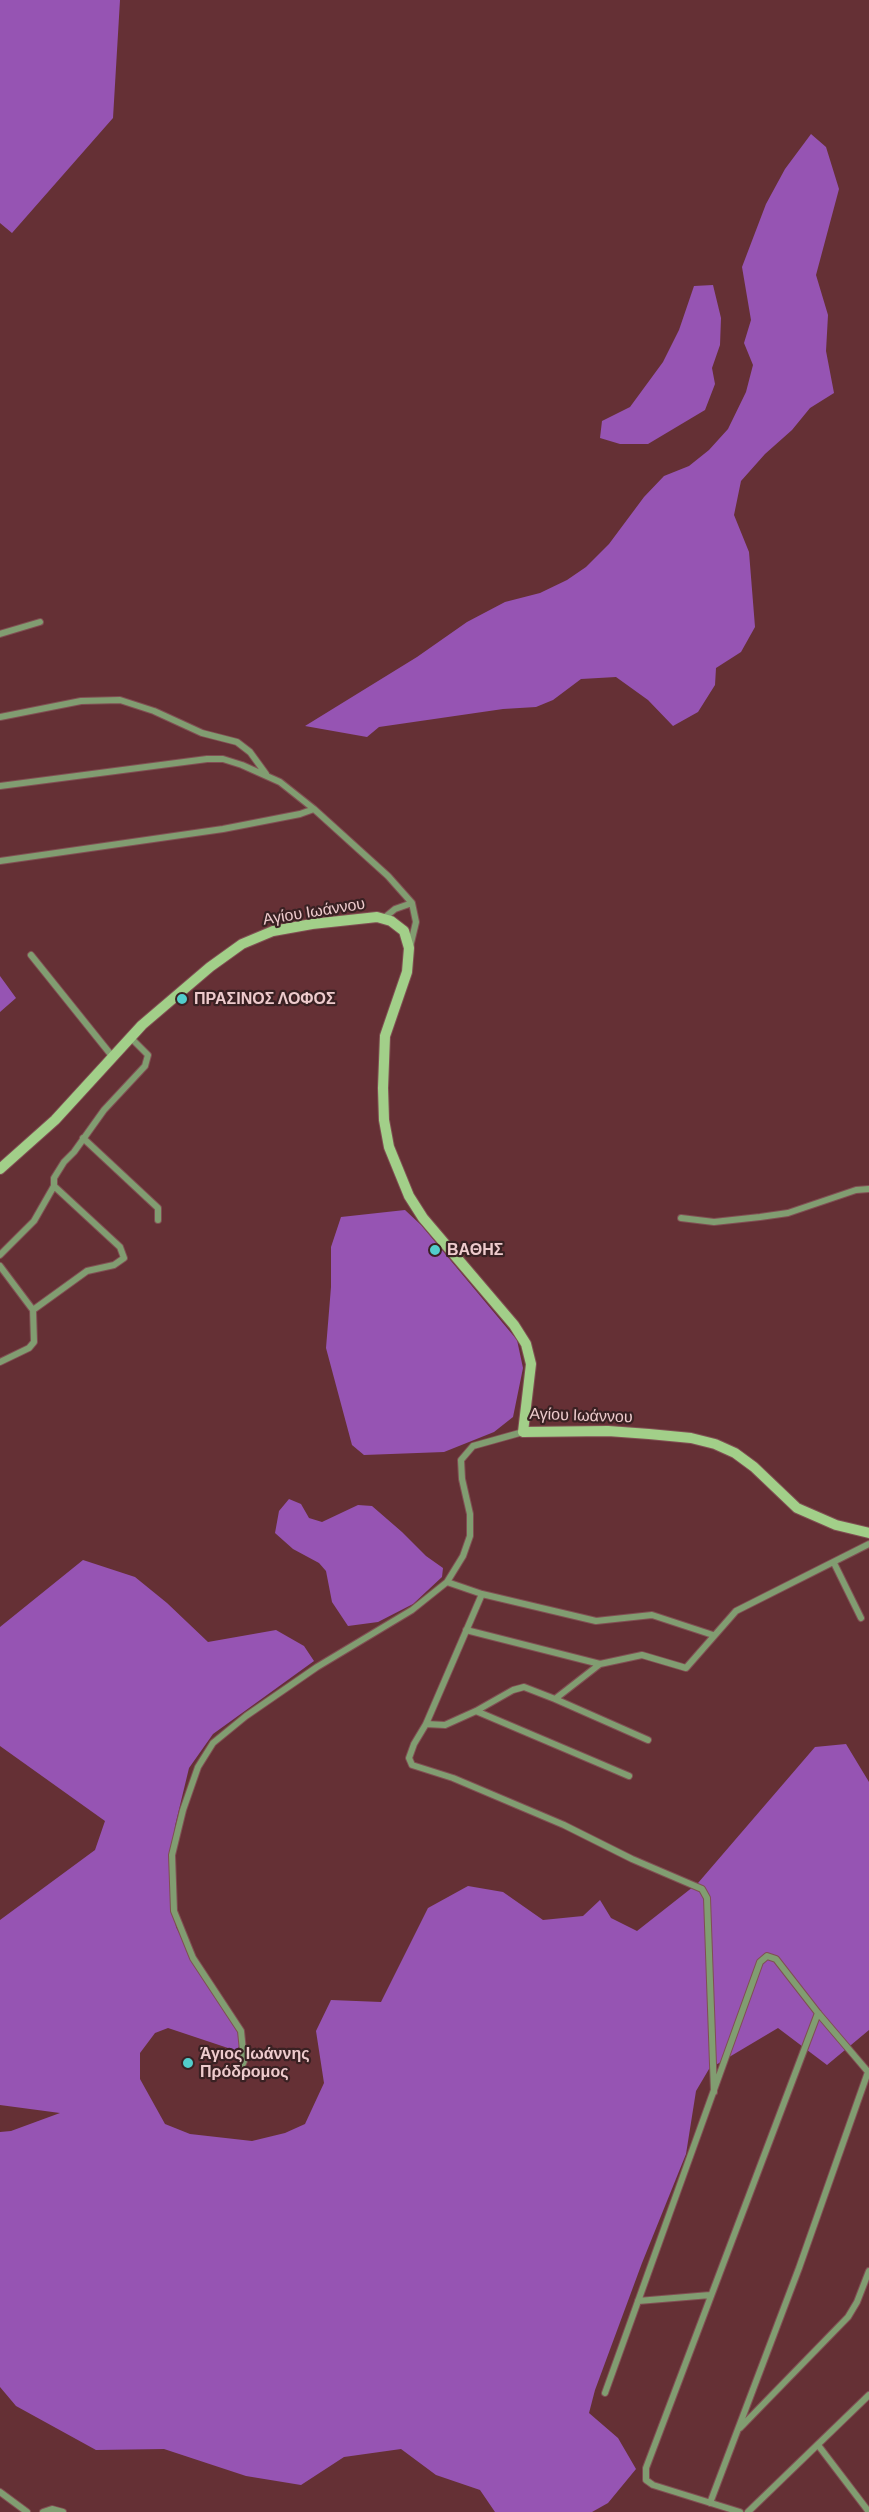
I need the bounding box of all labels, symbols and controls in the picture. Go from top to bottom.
street label: Αγίου Ιωάννου [261,894,367,930]
place label: ΠΡΑΣΙΝΟΣ ΛΟΦΟΣ [194,989,336,1009]
marker: ΠΡΑΣΙΝΟΣ ΛΟΦΟΣ [175,992,189,1006]
place label: ΒΑΘΗΣ [447,1240,503,1260]
marker: ΒΑΘΗΣ [428,1243,442,1257]
street label: Αγίου Ιωάννου [529,1405,633,1427]
place label: Άγιος Ιωάννης Πρόδρομος [200,2044,309,2082]
marker: Άγιος Ιωάννης Πρόδρομος [181,2056,195,2070]

